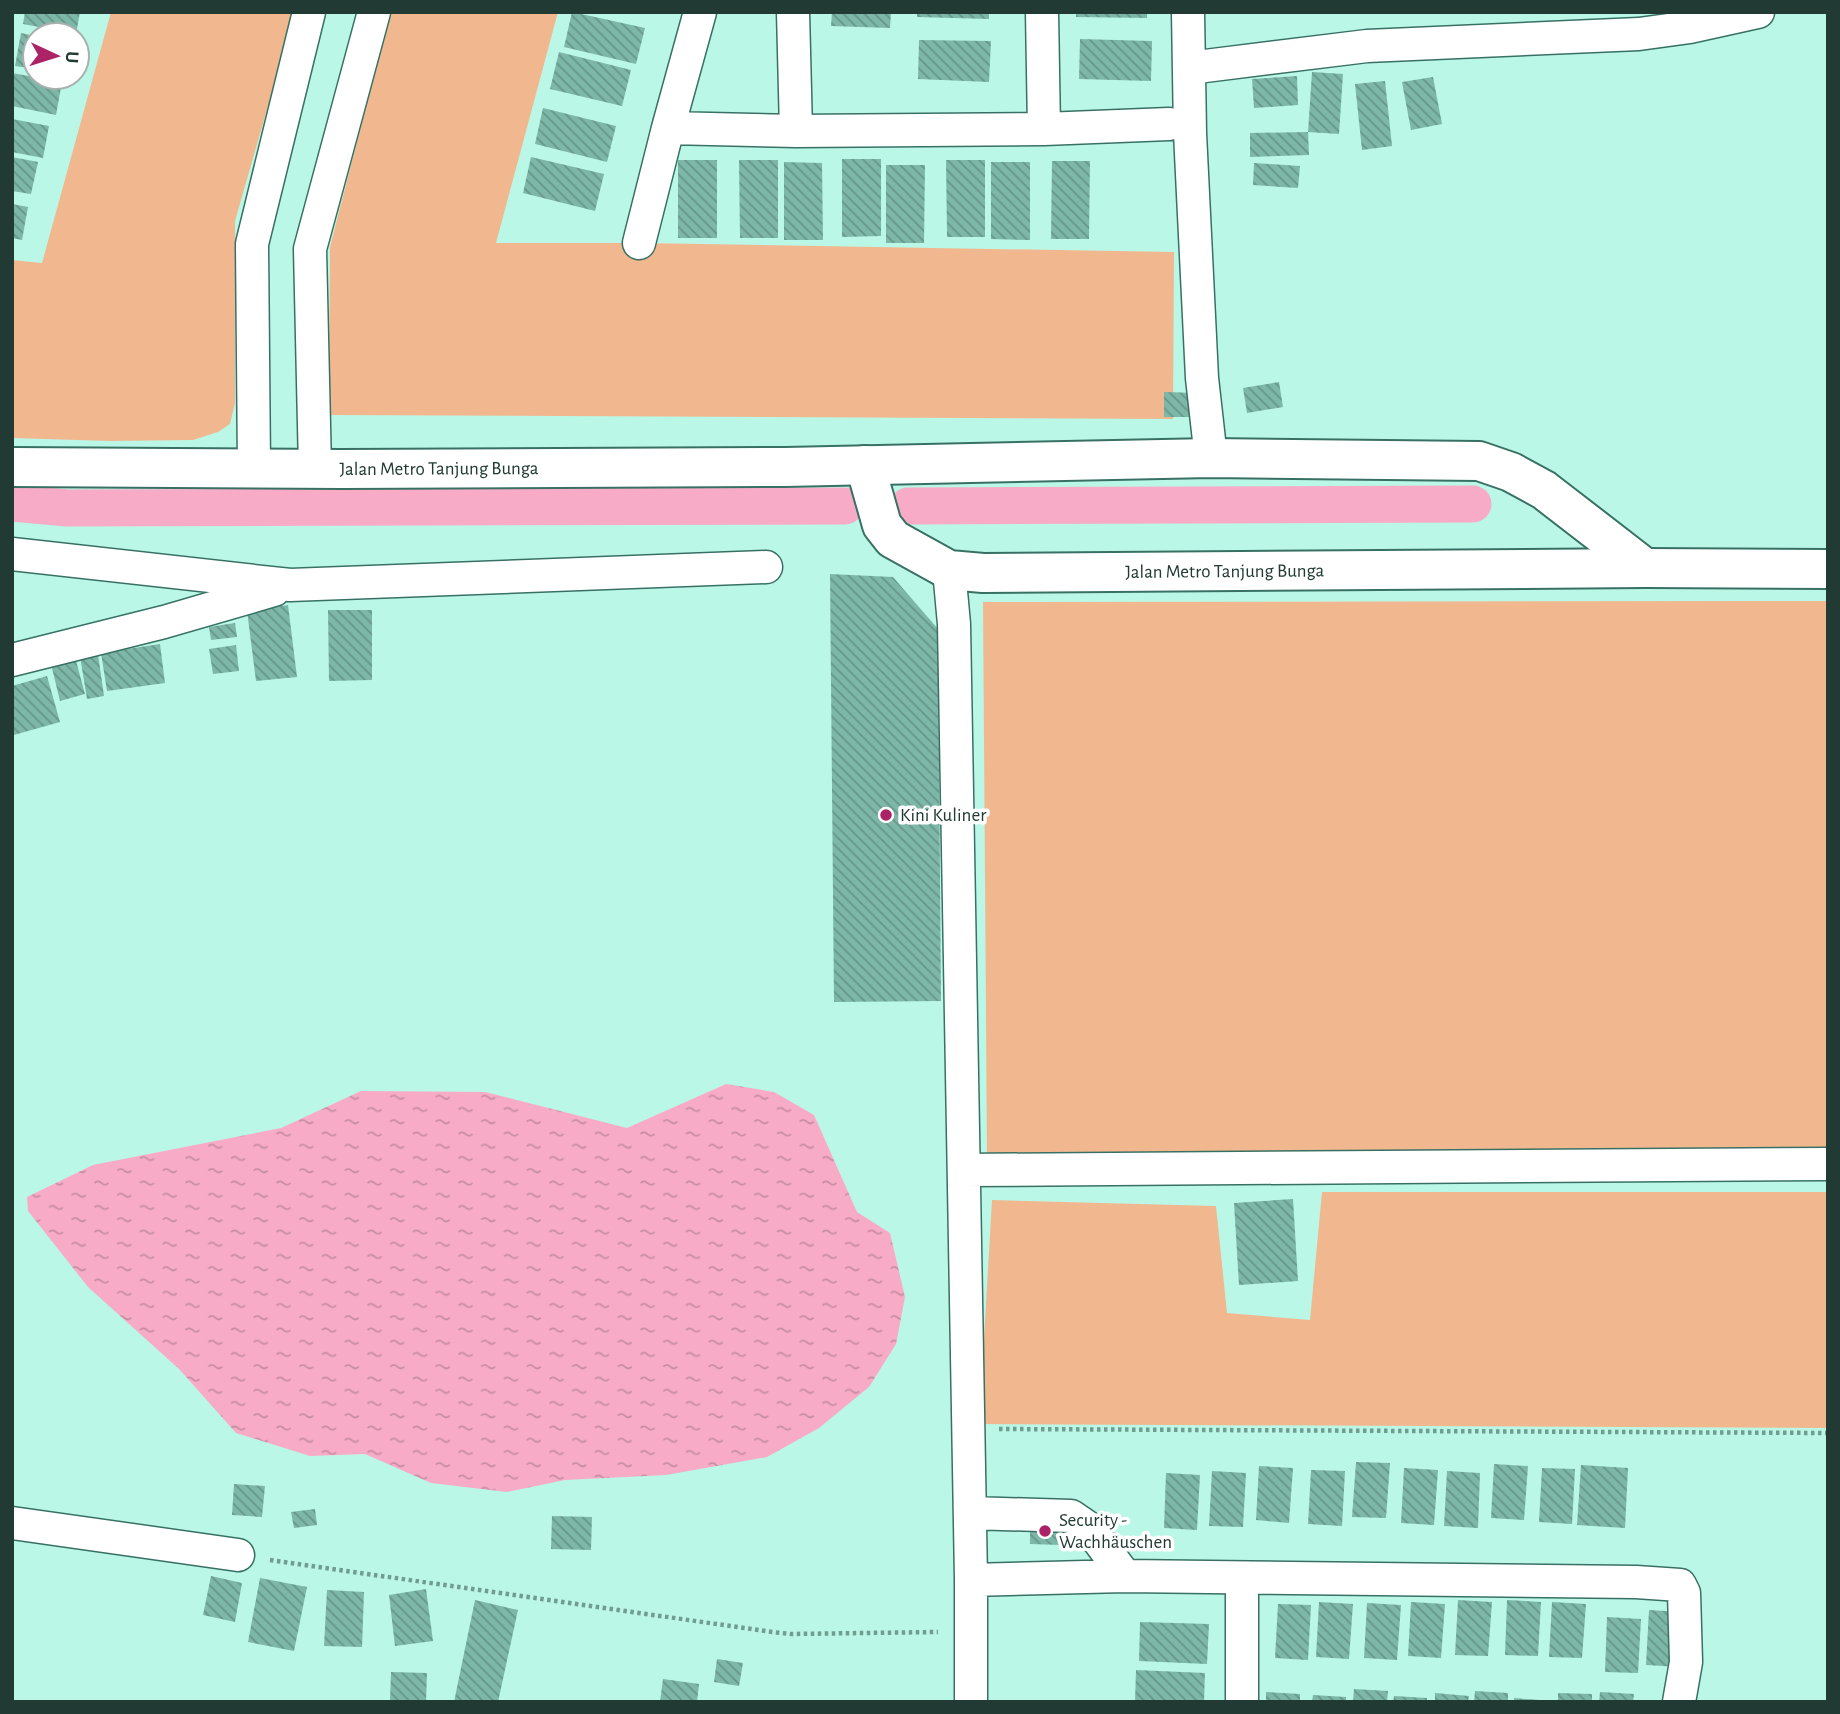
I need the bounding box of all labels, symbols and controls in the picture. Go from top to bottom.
north arrow [21,21,91,91]
text: U [62,50,81,64]
street label: Jalan Metro Tanjung Bunga [339,459,539,479]
street label: Jalan Metro Tanjung Bunga [1125,561,1325,581]
place label: Kini Kuliner [900,806,986,825]
marker: Kini Kuliner [878,807,894,823]
place label: Security - Wachhäuschen [1059,1511,1172,1552]
marker: Security - Wachhäuschen [1037,1523,1053,1539]

